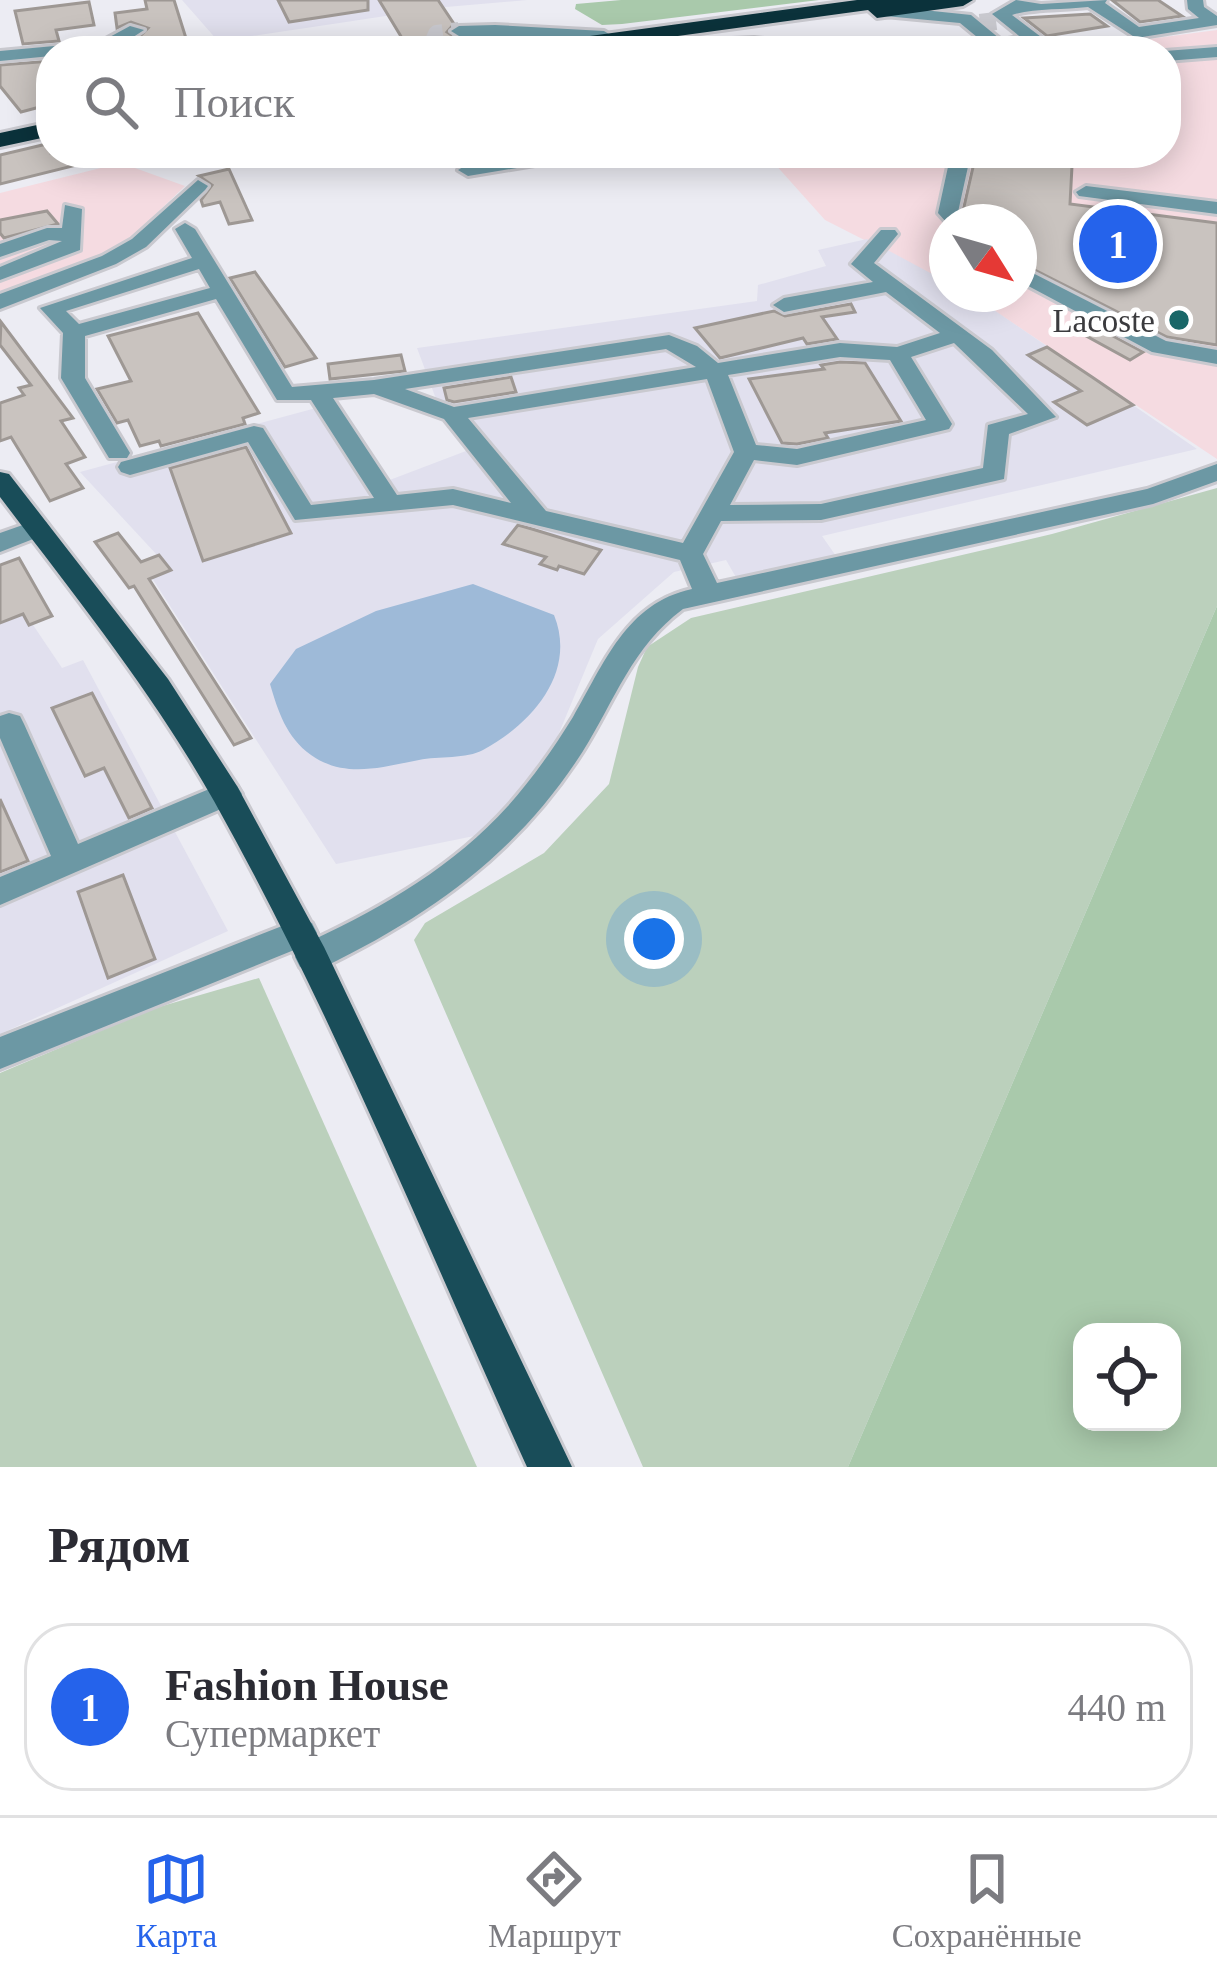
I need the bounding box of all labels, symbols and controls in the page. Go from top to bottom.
search box [36,36,1181,168]
icon: search [78,69,144,135]
text: Поиск [174,77,295,127]
pin: 1 [1079,199,1157,289]
north arrow [929,204,1037,312]
place label: Lacoste [1052,303,1155,339]
marker: Lacoste [1166,307,1192,333]
your location [624,909,684,969]
map controls [1073,1323,1181,1431]
button: locate [1073,1323,1181,1431]
text: Рядом [48,1517,191,1573]
text: Fashion House [165,1660,449,1710]
text: 1 [80,1686,100,1729]
text: 440 m [1067,1686,1166,1729]
text: Супермаркет [165,1712,380,1755]
tab: Карта [135,1846,217,1955]
tab: Маршрут [488,1846,621,1955]
tab: Сохранённые [892,1846,1082,1955]

